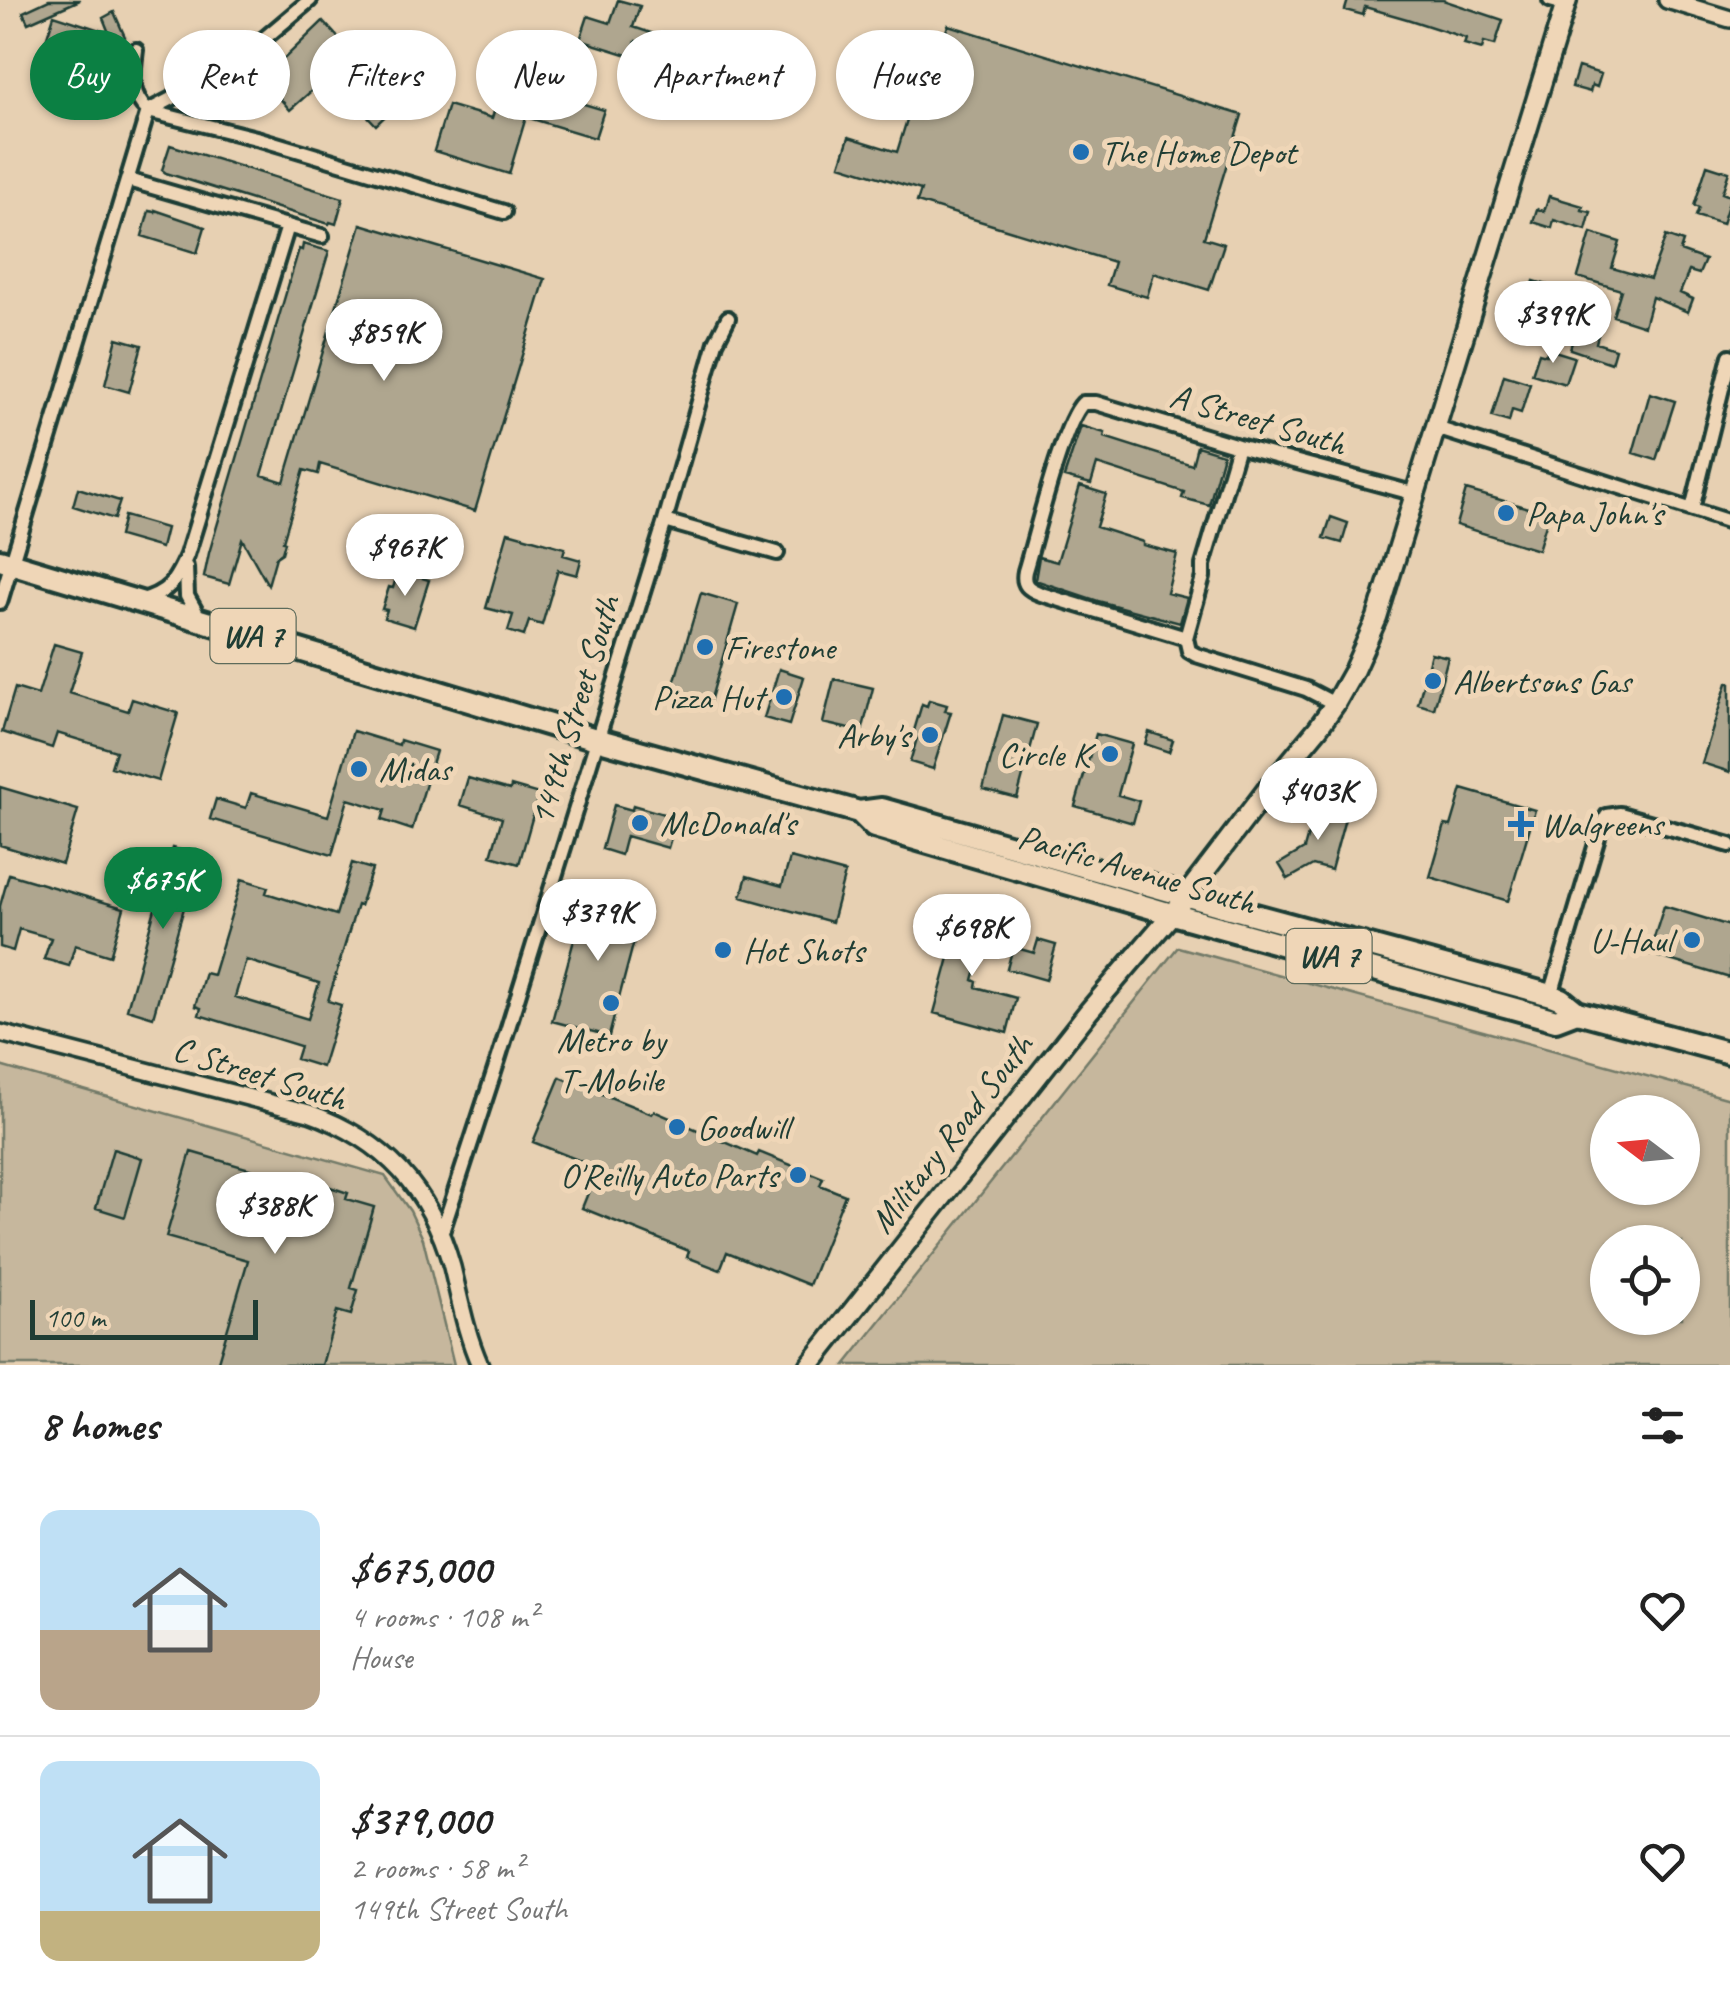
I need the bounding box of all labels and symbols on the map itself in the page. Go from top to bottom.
place label: The Home Depot [1101,130,1299,175]
marker: The Home Depot [1070,141,1092,163]
pin: $399K [1483,281,1623,366]
pin: $859K [314,299,454,384]
street label: A Street South [1165,373,1353,467]
place label: Papa John's [1526,491,1666,536]
marker: Papa John's [1495,502,1517,524]
pin: $967K [335,514,475,599]
street label: 149th Street South [518,588,631,830]
road number: WA 7 [210,609,296,663]
place label: Firestone [725,625,837,670]
marker: Firestone [694,636,716,658]
place label: Albertsons Gas [1453,659,1634,704]
marker: Albertsons Gas [1422,670,1444,692]
place label: Pizza Hut [652,675,768,720]
marker: Pizza Hut [773,686,795,708]
place label: Arby's [837,713,913,758]
marker: Arby's [919,724,941,746]
place label: Circle K [999,732,1097,777]
marker: Circle K [1099,743,1121,765]
place label: Midas [379,747,454,792]
marker: Midas [348,758,370,780]
pin: $403K [1248,758,1388,843]
place label: McDonald's [660,801,799,846]
place label: Walgreens [1541,802,1666,847]
marker: McDonald's [629,812,651,834]
marker: Walgreens [1510,813,1532,835]
street label: Pacific Avenue South [1013,814,1263,925]
pin: $675K [93,847,233,932]
pin: $379K [528,879,668,964]
pin: $698K [902,894,1042,979]
place label: U-Haul [1590,918,1678,963]
place label: Hot Shots [743,928,867,973]
road number: WA 7 [1286,929,1372,983]
marker: U-Haul [1681,929,1703,951]
marker: Hot Shots [712,939,734,961]
marker: Metro by T-Mobile [600,992,622,1014]
place label: Metro by T-Mobile [557,1018,668,1103]
street label: Military Road South [860,1023,1044,1242]
street label: C Street South [168,1026,354,1122]
north arrow [1590,1095,1700,1205]
place label: Goodwill [697,1105,795,1150]
marker: Goodwill [666,1116,688,1138]
place label: O'Reilly Auto Parts [560,1153,781,1198]
marker: O'Reilly Auto Parts [787,1164,809,1186]
pin: $388K [205,1172,345,1257]
scale bar [30,1295,258,1340]

